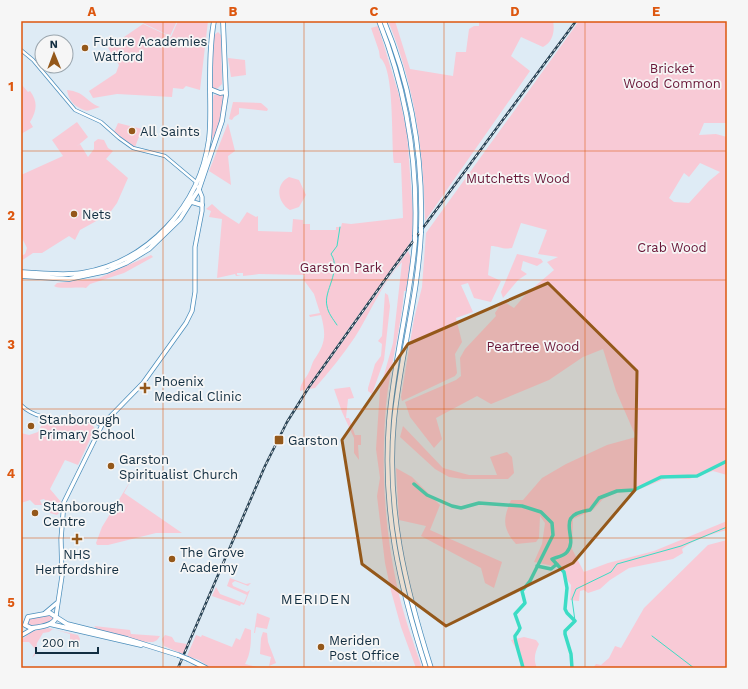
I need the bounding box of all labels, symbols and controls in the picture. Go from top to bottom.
text: A [88,4,97,19]
text: B [229,4,238,19]
text: C [370,4,379,19]
text: D [510,4,520,19]
text: E [652,4,660,19]
north arrow [34,34,74,74]
place label: Future Academies Watford [93,34,207,64]
text: N [50,38,58,51]
marker: Future Academies Watford [80,43,90,53]
park label: Bricket Wood Common [623,61,721,91]
text: 1 [8,79,14,94]
place label: All Saints [140,124,200,139]
marker: All Saints [127,126,137,136]
park label: Mutchetts Wood [466,171,570,186]
place label: Nets [82,207,111,222]
text: 2 [7,208,15,223]
marker: Nets [69,209,79,219]
park label: Crab Wood [637,240,707,255]
park label: Garston Park [300,260,383,275]
text: 3 [7,337,15,352]
park label: Peartree Wood [486,339,580,354]
place label: Phoenix Medical Clinic [154,374,242,404]
marker: Phoenix Medical Clinic [139,382,151,394]
place label: Stanborough Primary School [39,412,135,442]
marker: Stanborough Primary School [26,421,36,431]
place label: Garston [288,433,338,448]
marker: Garston [273,434,285,446]
place label: Garston Spiritualist Church [119,452,238,482]
marker: Garston Spiritualist Church [106,461,116,471]
text: 4 [7,466,16,481]
place label: Stanborough Centre [43,499,124,529]
marker: Stanborough Centre [30,508,40,518]
marker: NHS Hertfordshire [71,533,83,545]
place label: The Grove Academy [180,545,244,575]
place label: NHS Hertfordshire [35,547,119,577]
marker: The Grove Academy [167,554,177,564]
district label: MERIDEN [281,591,351,607]
text: 5 [7,595,15,610]
scale bar [36,629,98,655]
place label: Meriden Post Office [329,633,400,663]
text: 200 m [42,636,79,650]
marker: Meriden Post Office [316,642,326,652]

